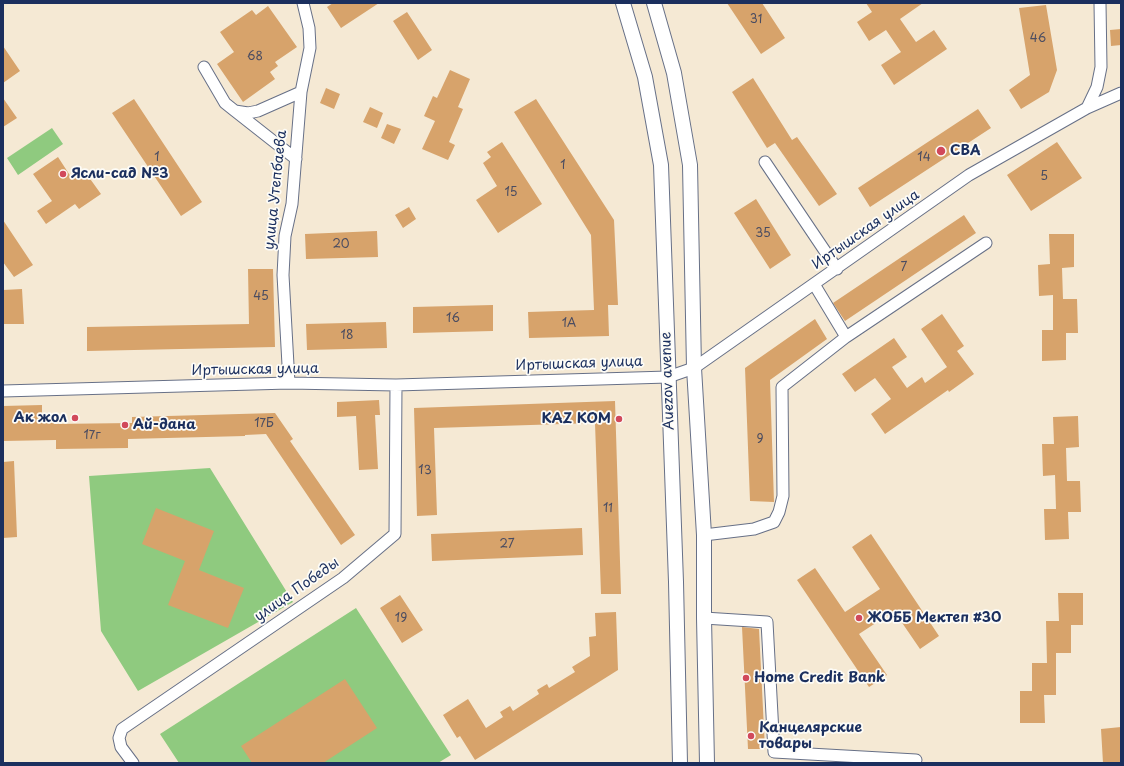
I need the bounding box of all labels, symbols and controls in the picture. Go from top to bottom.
house number: 31 [750,13,762,27]
house number: 46 [1030,32,1046,46]
house number: 68 [247,50,263,64]
street label: улица Утепбаева [261,129,291,251]
place label: СВА [950,143,980,159]
marker: СВА [935,145,947,157]
house number: 1 [154,151,160,165]
house number: 14 [917,151,931,165]
house number: 1 [560,159,566,173]
place label: Ясли-сад №3 [71,166,169,182]
marker: Ясли-сад №3 [58,169,68,179]
house number: 5 [1040,170,1048,184]
house number: 15 [504,186,518,200]
street label: Иртышская улица [809,187,923,273]
house number: 35 [755,227,771,241]
house number: 20 [332,238,350,252]
house number: 7 [901,261,907,275]
house number: 45 [253,290,269,304]
house number: 16 [446,312,460,326]
house number: 1А [562,317,576,331]
house number: 18 [341,329,353,343]
street label: Auezov avenue [658,332,678,430]
street label: Иртышская улица [515,353,643,375]
street label: Иртышская улица [191,360,319,380]
place label: Ак жол [14,410,67,426]
place label: KAZ KOM [541,411,611,427]
marker: Ак жол [70,413,80,423]
marker: KAZ KOM [614,414,624,424]
place label: Ай-дана [133,417,196,433]
house number: 17Б [254,417,274,431]
marker: Ай-дана [120,420,130,430]
house number: 17г [83,429,101,443]
house number: 9 [756,433,764,447]
house number: 13 [418,464,432,478]
house number: 11 [603,502,613,516]
house number: 27 [500,538,514,552]
street label: улица Победы [251,555,343,625]
place label: ЖОББ Мектеп #30 [867,610,1001,626]
house number: 19 [395,612,407,626]
marker: ЖОББ Мектеп #30 [854,613,864,623]
place label: Home Credit Bank [754,670,885,686]
marker: Home Credit Bank [741,673,751,683]
place label: Канцелярские товары [759,720,862,752]
marker: Канцелярские товары [746,731,756,741]

